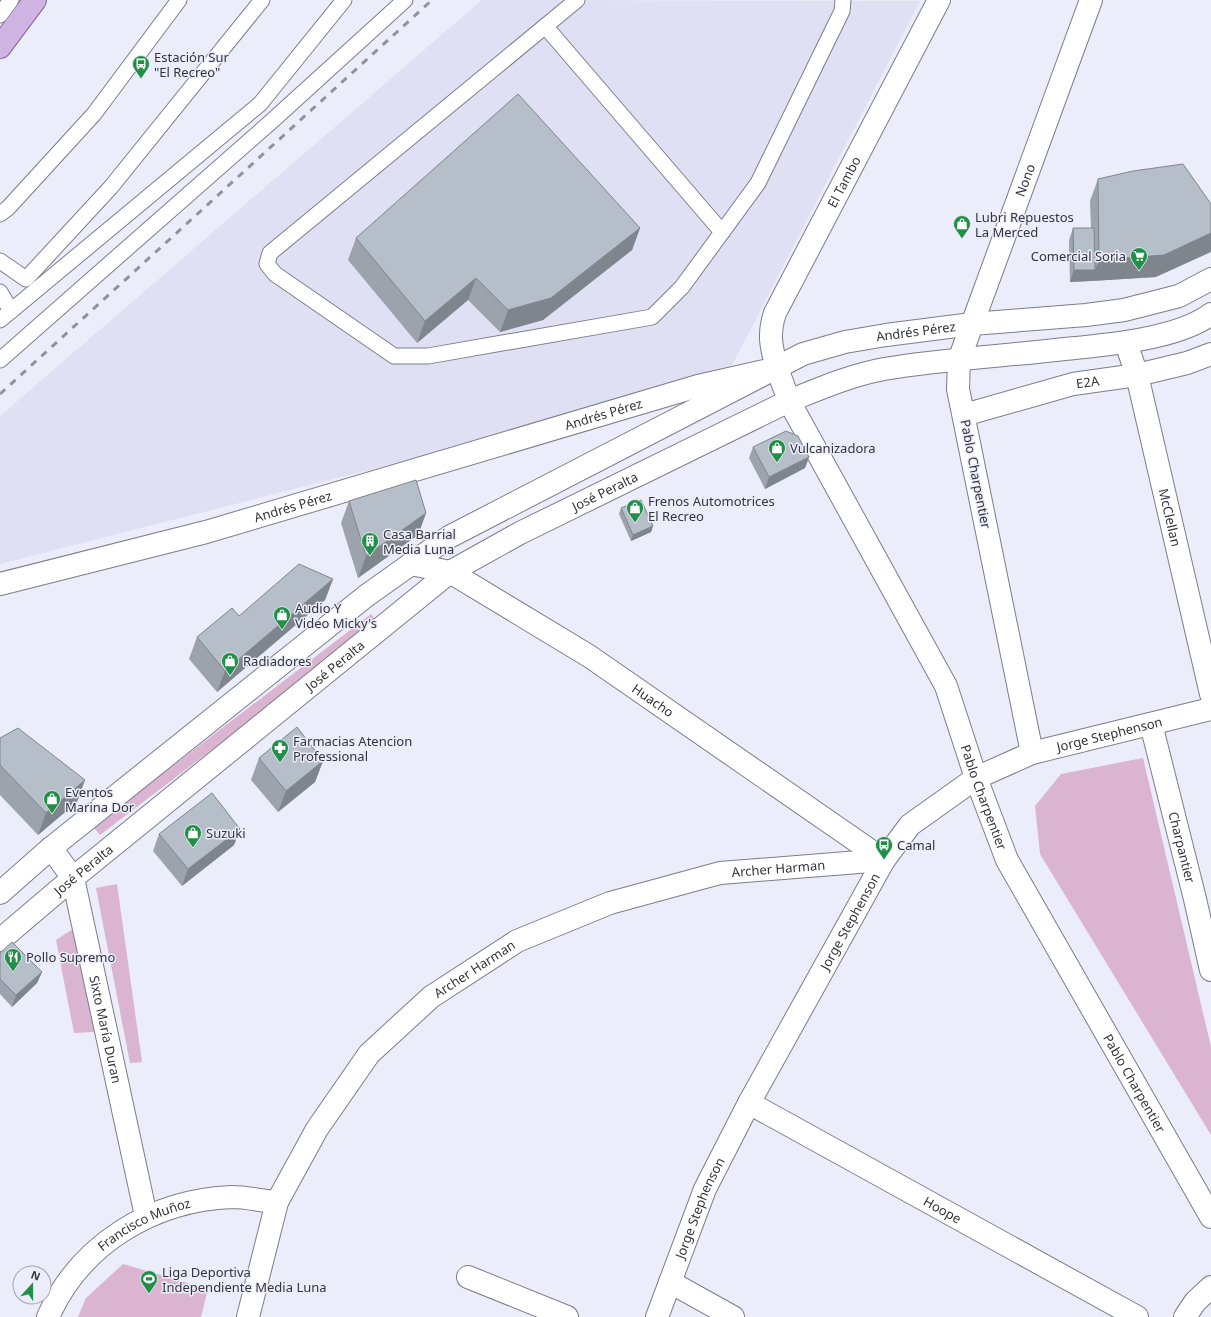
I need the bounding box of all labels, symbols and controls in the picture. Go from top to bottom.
place label: Estación Sur "El Recreo" [154,48,229,81]
bus stop icon: Estación Sur "El Recreo" [131,54,151,79]
street label: El Tambo [823,153,865,210]
street label: Nono [1011,161,1039,199]
place label: Lubri Repuestos La Merced [975,208,1074,241]
shop icon: Lubri Repuestos La Merced [952,214,972,239]
supermarket icon: Comercial Soria [1129,246,1149,271]
place label: Comercial Soria [1031,247,1126,265]
street label: Andrés Pérez [875,317,957,346]
street label: E2A [1075,371,1101,392]
street label: Andrés Pérez [562,394,644,434]
street label: Pablo Charpentier [957,418,996,531]
shop icon: Vulcanizadora [767,438,787,463]
place label: Vulcanizadora [790,439,876,457]
street label: José Peralta [567,468,641,516]
street label: Andrés Pérez [252,486,334,526]
street label: McClellan [1155,487,1185,548]
place label: Frenos Automotrices El Recreo [648,492,775,525]
shop icon: Frenos Automotrices El Recreo [625,498,645,523]
place label: Casa Barrial Media Luna [383,525,456,558]
building icon: Casa Barrial Media Luna [360,531,380,556]
place label: Audio Y Video Micky's [295,599,377,632]
shop icon: Audio Y Video Micky's [272,605,292,630]
street label: José Peralta [300,636,368,696]
shop icon: Radiadores [220,651,240,676]
place label: Radiadores [243,652,312,670]
street label: Huacho [628,679,678,721]
street label: Jorge Stephenson [1053,712,1164,756]
place label: Farmacias Atencion Professional [293,732,412,765]
pharmacy icon: Farmacias Atencion Professional [270,738,290,763]
street label: Pablo Charpentier [957,742,1012,853]
place label: Eventos Marina Dor [65,783,135,816]
shop icon: Eventos Marina Dor [42,789,62,814]
street label: Charpantier [1164,810,1200,885]
shop icon: Suzuki [183,823,203,848]
place label: Suzuki [206,824,246,842]
bus stop icon: Camal [874,835,894,860]
place label: Camal [897,836,935,854]
street label: José Peralta [49,840,117,901]
street label: Archer Harman [731,856,826,881]
street label: Jorge Stephenson [815,870,884,975]
street label: Archer Harman [430,936,518,1002]
restaurant icon: Pollo Supremo [3,947,23,972]
place label: Pollo Supremo [26,948,115,966]
street label: Sixto María Duran [85,974,126,1085]
street label: Pablo Charpentier [1099,1031,1170,1136]
street label: Jorge Stephenson [670,1154,729,1263]
street label: Hoope [920,1192,965,1227]
street label: Francisco Muñoz [94,1194,192,1255]
place label: Liga Deportiva Independiente Media Luna [162,1263,327,1296]
north arrow [12,1265,52,1305]
text: N [29,1267,43,1284]
sports icon: Liga Deportiva Independiente Media Luna [139,1269,159,1294]

